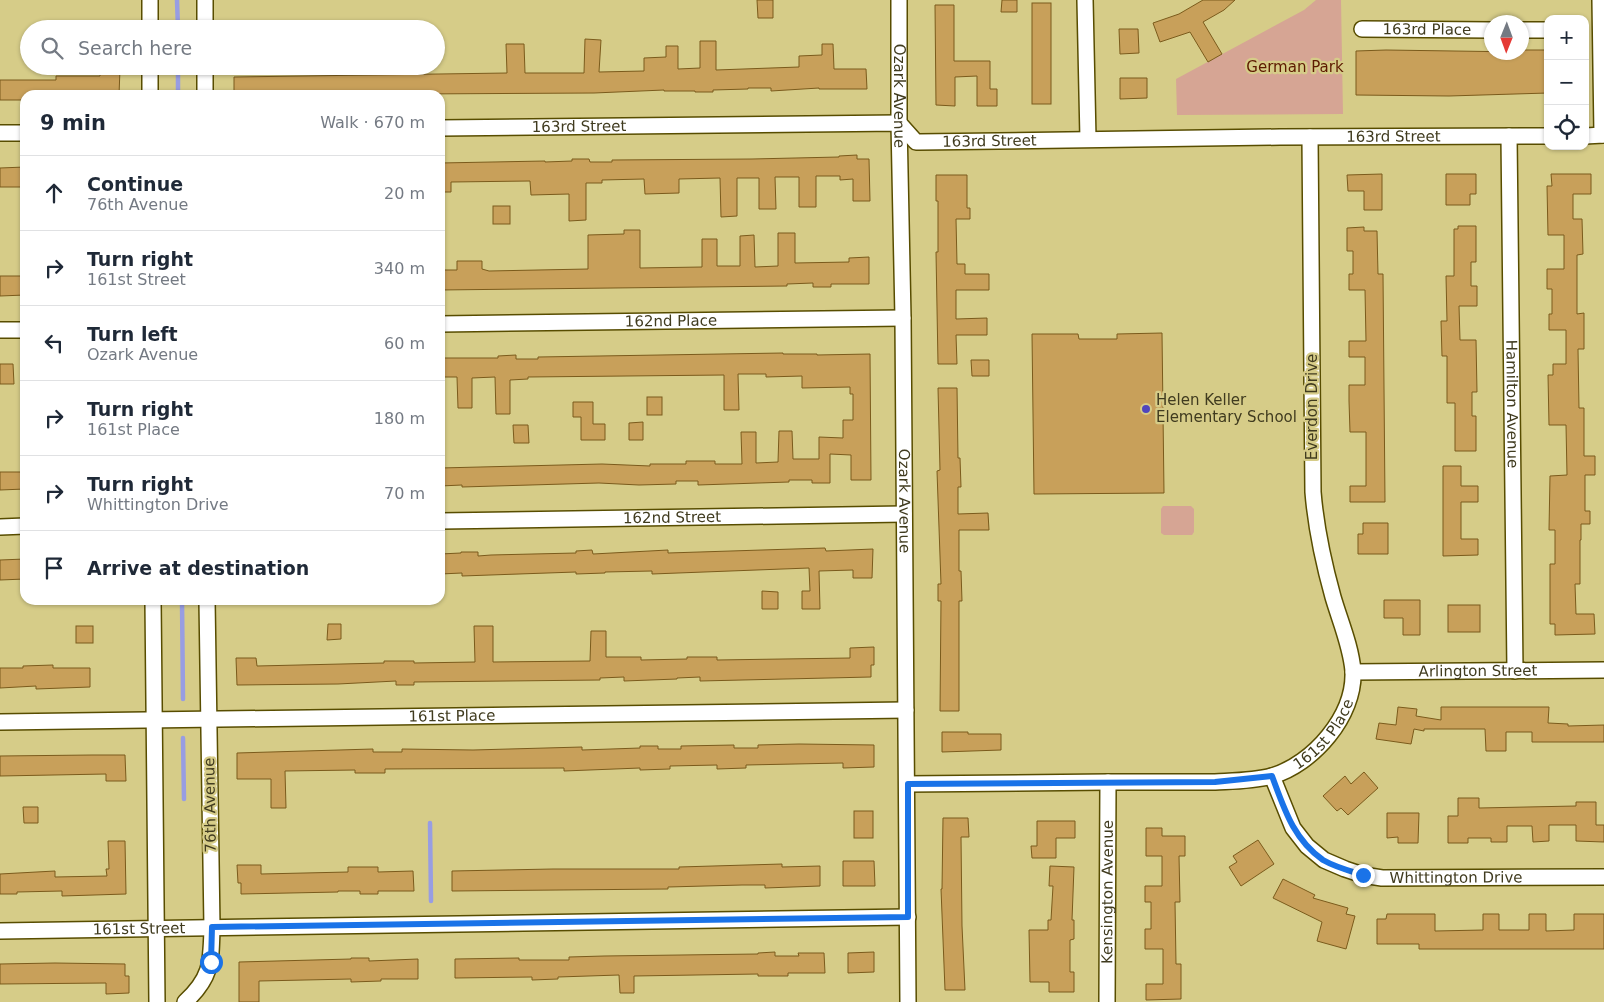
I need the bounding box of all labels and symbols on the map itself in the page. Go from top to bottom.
north arrow [1484,15,1529,60]
street label: 163rd Place [1383,20,1471,39]
street label: Ozark Avenue [890,44,909,148]
park label: German Park [1246,58,1344,76]
street label: 163rd Street [532,117,626,136]
street label: 163rd Street [1346,127,1441,146]
street label: 163rd Street [942,131,1037,151]
street label: 162nd Place [625,311,717,331]
street label: Hamilton Avenue [1502,340,1522,468]
street label: Everdon Drive [1303,354,1321,460]
place label: Helen Keller Elementary School [1156,391,1297,426]
marker: Helen Keller Elementary School [1140,403,1152,415]
street label: Ozark Avenue [895,449,914,553]
street label: 162nd Street [623,508,721,527]
street label: Arlington Street [1419,662,1538,680]
street label: 161st Place [1290,696,1357,773]
street label: 161st Place [408,706,496,726]
street label: 76th Avenue [200,757,220,853]
street label: Kensington Avenue [1098,820,1117,964]
route end [1352,864,1375,887]
street label: Whittington Drive [1390,868,1523,887]
street label: 161st Street [92,919,186,939]
route start [200,951,223,974]

